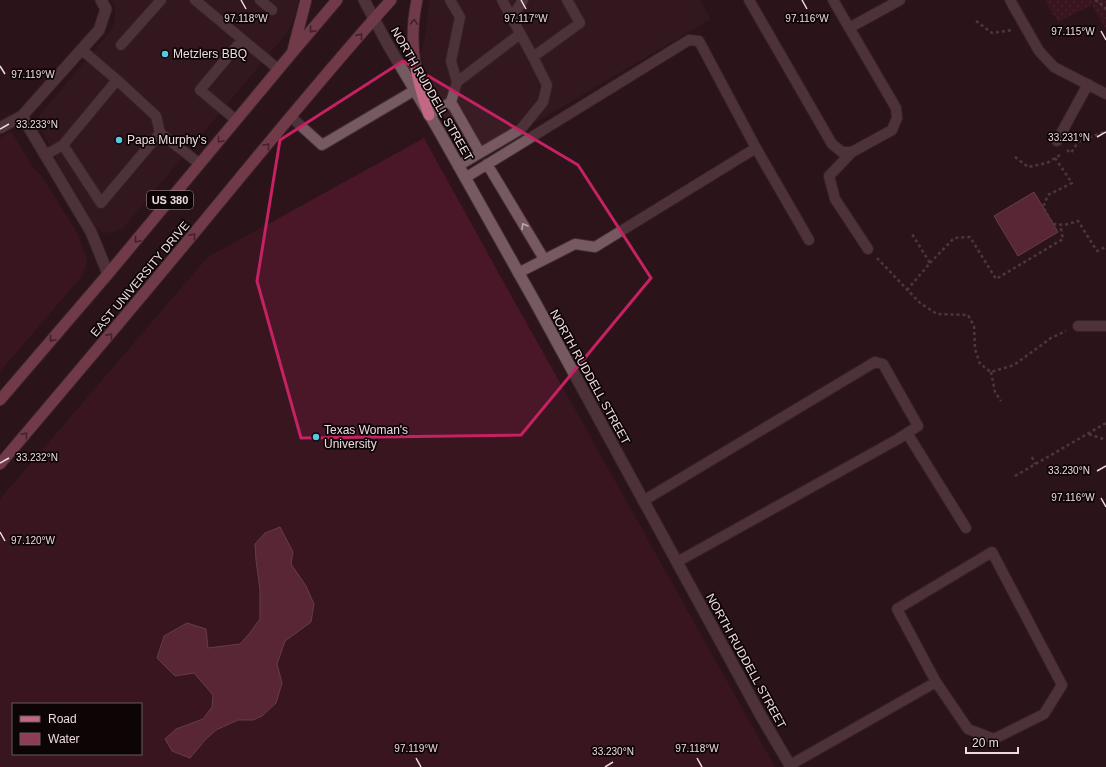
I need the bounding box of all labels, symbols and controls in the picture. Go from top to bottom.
text: 97.118°W [224,13,268,24]
text: 97.117°W [504,13,548,24]
text: 97.116°W [785,13,829,24]
one-way arrow [410,19,418,25]
one-way arrow [310,25,317,32]
street label: NORTH RUDDELL STREET [388,25,476,164]
text: 97.115°W [1051,26,1095,37]
one-way arrow [355,33,362,40]
place label: Metzlers BBQ [173,47,247,61]
marker: Metzlers BBQ [160,49,170,59]
text: 97.119°W [11,69,55,80]
text: 33.233°N [16,119,58,130]
text: 33.231°N [1048,132,1090,143]
place label: Papa Murphy's [127,133,207,147]
marker: Papa Murphy's [114,135,124,145]
one-way arrow [217,135,224,143]
one-way arrow [263,143,270,150]
road number: US 380 [147,191,193,209]
street label: EAST UNIVERSITY DRIVE [88,218,192,340]
one-way arrow [522,223,529,230]
one-way arrow [188,233,195,240]
one-way arrow [134,235,141,243]
street label: NORTH RUDDELL STREET [547,307,633,447]
one-way arrow [105,333,112,340]
one-way arrow [50,334,57,342]
place label: Texas Woman's University [324,423,408,451]
one-way arrow [21,432,28,439]
marker: Texas Woman's University [311,432,321,442]
text: 33.232°N [16,452,58,463]
text: 33.230°N [1048,465,1090,476]
text: 97.116°W [1051,492,1095,503]
text: 97.120°W [11,535,56,546]
street label: NORTH RUDDELL STREET [703,591,789,731]
legend [12,703,142,755]
text: Road [48,712,77,726]
scale bar [966,729,1018,755]
text: Water [48,732,80,746]
text: 20 m [972,736,999,750]
text: 97.119°W [394,743,438,754]
text: 97.118°W [675,743,719,754]
text: 33.230°N [592,746,634,757]

